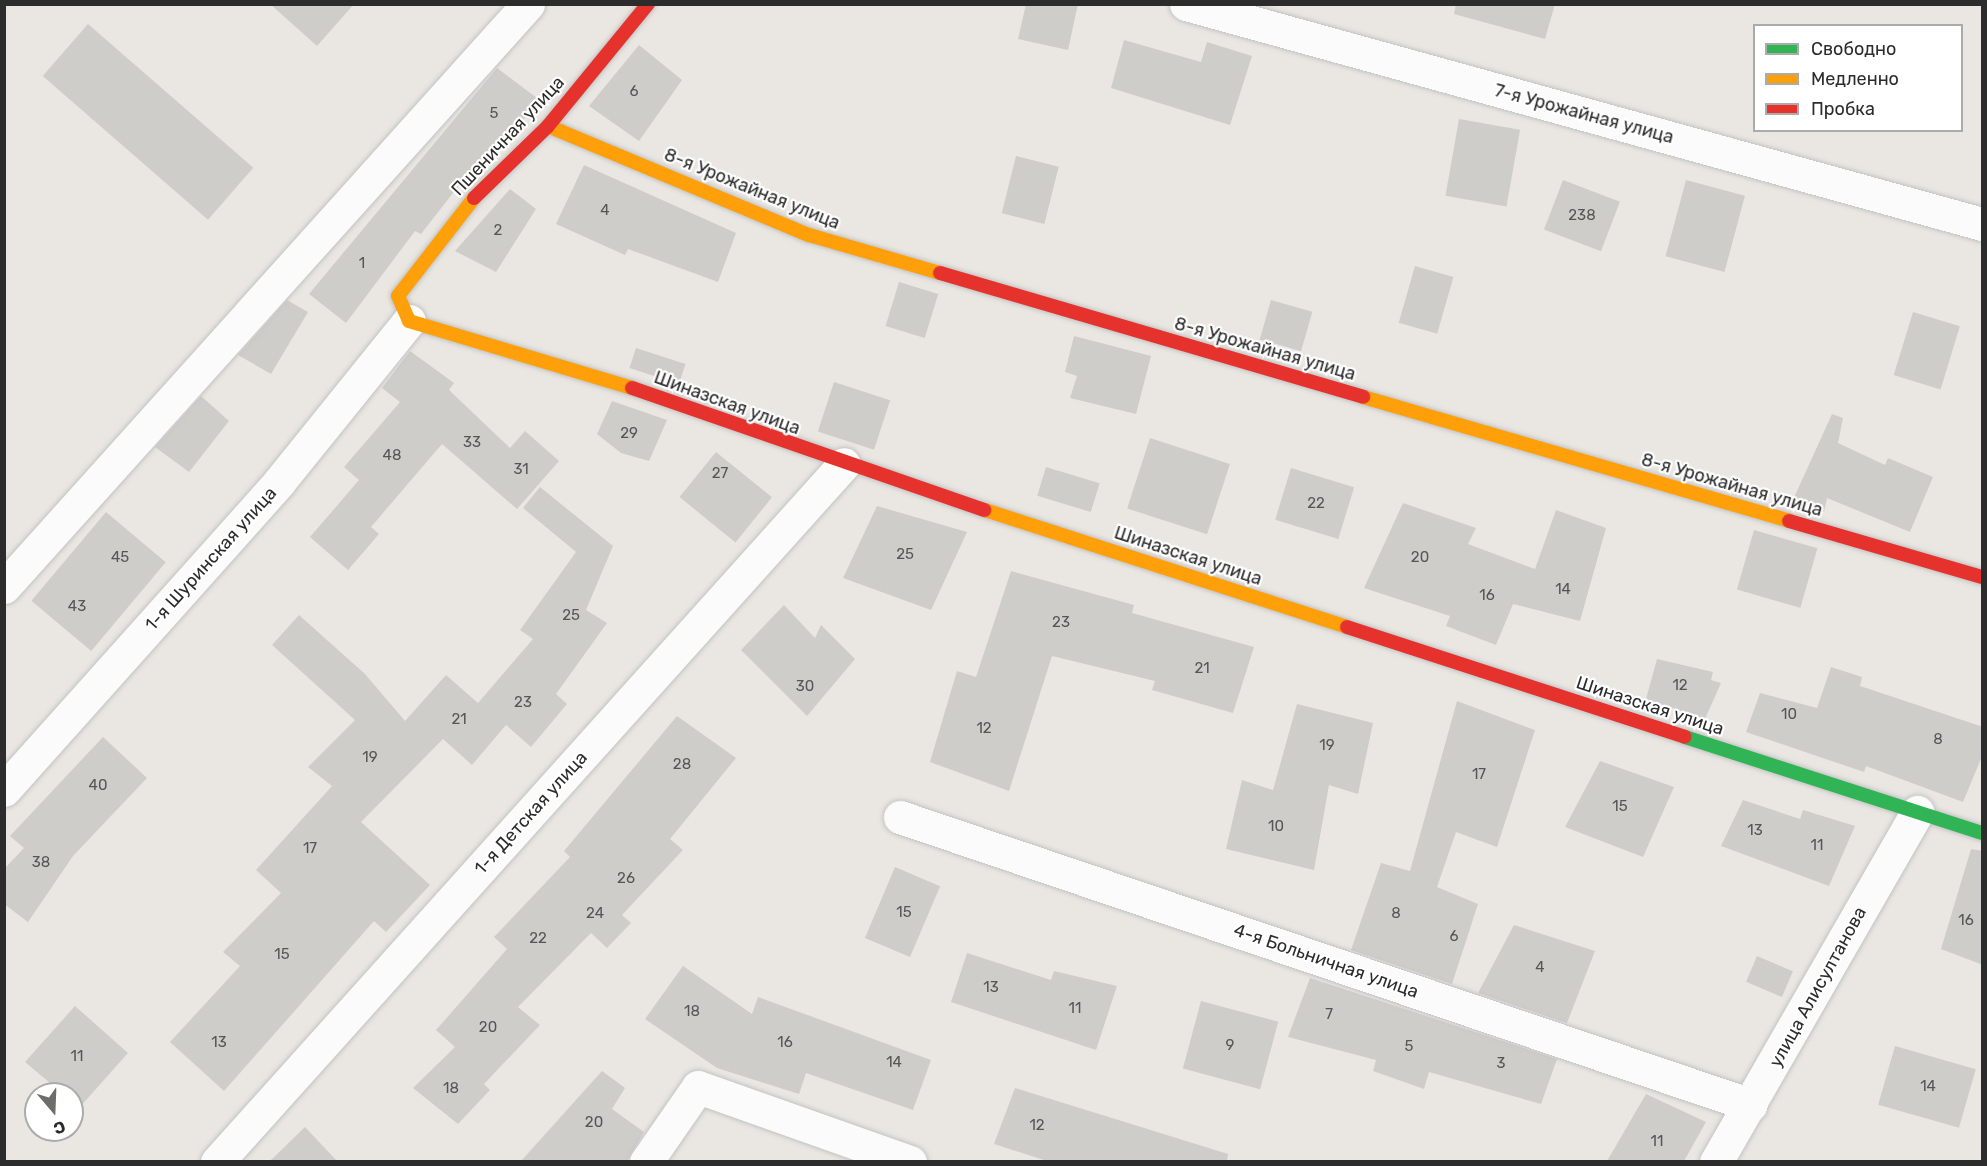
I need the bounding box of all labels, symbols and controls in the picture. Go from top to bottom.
legend [1753,24,1963,132]
text: Свободно [1811,38,1896,60]
text: Медленно [1811,68,1899,90]
street label: Пшеничная улица [447,72,569,200]
street label: 7-я Урожайная улица [1492,80,1676,148]
house number: 6 [629,83,639,101]
text: Пробка [1811,98,1875,120]
house number: 5 [490,105,498,123]
street label: 8-я Урожайная улица [661,144,843,234]
house number: 4 [600,202,610,220]
house number: 238 [1568,207,1596,225]
house number: 2 [494,222,502,240]
house number: 1 [359,255,365,273]
street label: 8-я Урожайная улица [1172,313,1358,385]
street label: Шиназская улица [651,367,803,439]
house number: 29 [620,425,638,443]
house number: 33 [463,434,481,452]
house number: 48 [383,447,401,465]
street label: 8-я Урожайная улица [1639,449,1825,521]
house number: 31 [513,461,529,479]
house number: 27 [712,465,728,483]
street label: 1-я Шуринская улица [141,483,281,635]
house number: 22 [1307,495,1325,513]
street label: Шиназская улица [1112,522,1264,590]
house number: 25 [896,546,914,564]
house number: 45 [111,549,129,567]
house number: 20 [1411,549,1429,567]
house number: 14 [1555,581,1571,599]
house number: 16 [1479,587,1495,605]
house number: 43 [68,598,86,616]
house number: 25 [562,607,580,625]
house number: 23 [1052,614,1070,632]
house number: 21 [1194,660,1210,678]
street label: Шиназская улица [1574,672,1726,740]
house number: 12 [1672,677,1688,695]
house number: 30 [796,678,814,696]
house number: 23 [514,694,532,712]
house number: 10 [1781,706,1797,724]
house number: 21 [451,711,467,729]
house number: 12 [976,720,992,738]
house number: 8 [1933,731,1943,749]
house number: 19 [1319,737,1335,755]
street label: 1-я Детская улица [470,747,592,879]
house number: 19 [362,749,378,767]
house number: 28 [673,756,691,774]
house number: 17 [1472,766,1486,784]
house number: 40 [89,777,107,795]
house number: 15 [1612,798,1628,816]
house number: 10 [1268,818,1284,836]
house number: 13 [1747,822,1763,840]
house number: 11 [1811,837,1823,855]
house number: 17 [303,840,317,858]
house number: 38 [32,854,50,872]
house number: 26 [617,870,635,888]
street label: улица Алисултанова [1765,903,1871,1071]
house number: 15 [896,904,912,922]
house number: 24 [586,905,604,923]
house number: 8 [1391,905,1401,923]
house number: 16 [1958,912,1974,930]
street label: 4-я Больничная улица [1231,919,1421,1003]
house number: 6 [1449,928,1459,946]
house number: 22 [529,930,547,948]
house number: 15 [274,946,290,964]
house number: 4 [1535,959,1545,977]
house number: 13 [983,979,999,997]
house number: 11 [1069,1000,1081,1018]
house number: 18 [684,1003,700,1021]
house number: 7 [1325,1006,1333,1024]
house number: 20 [479,1019,497,1037]
house number: 13 [211,1034,227,1052]
house number: 16 [777,1034,793,1052]
house number: 9 [1226,1037,1234,1055]
house number: 5 [1405,1038,1413,1056]
house number: 11 [71,1048,83,1066]
house number: 14 [886,1054,902,1072]
house number: 3 [1496,1055,1506,1073]
house number: 14 [1920,1078,1936,1096]
house number: 18 [443,1080,459,1098]
north arrow [24,1082,84,1142]
house number: 20 [585,1114,603,1132]
text: С [51,1117,68,1138]
house number: 12 [1029,1117,1045,1135]
house number: 11 [1651,1133,1663,1151]

